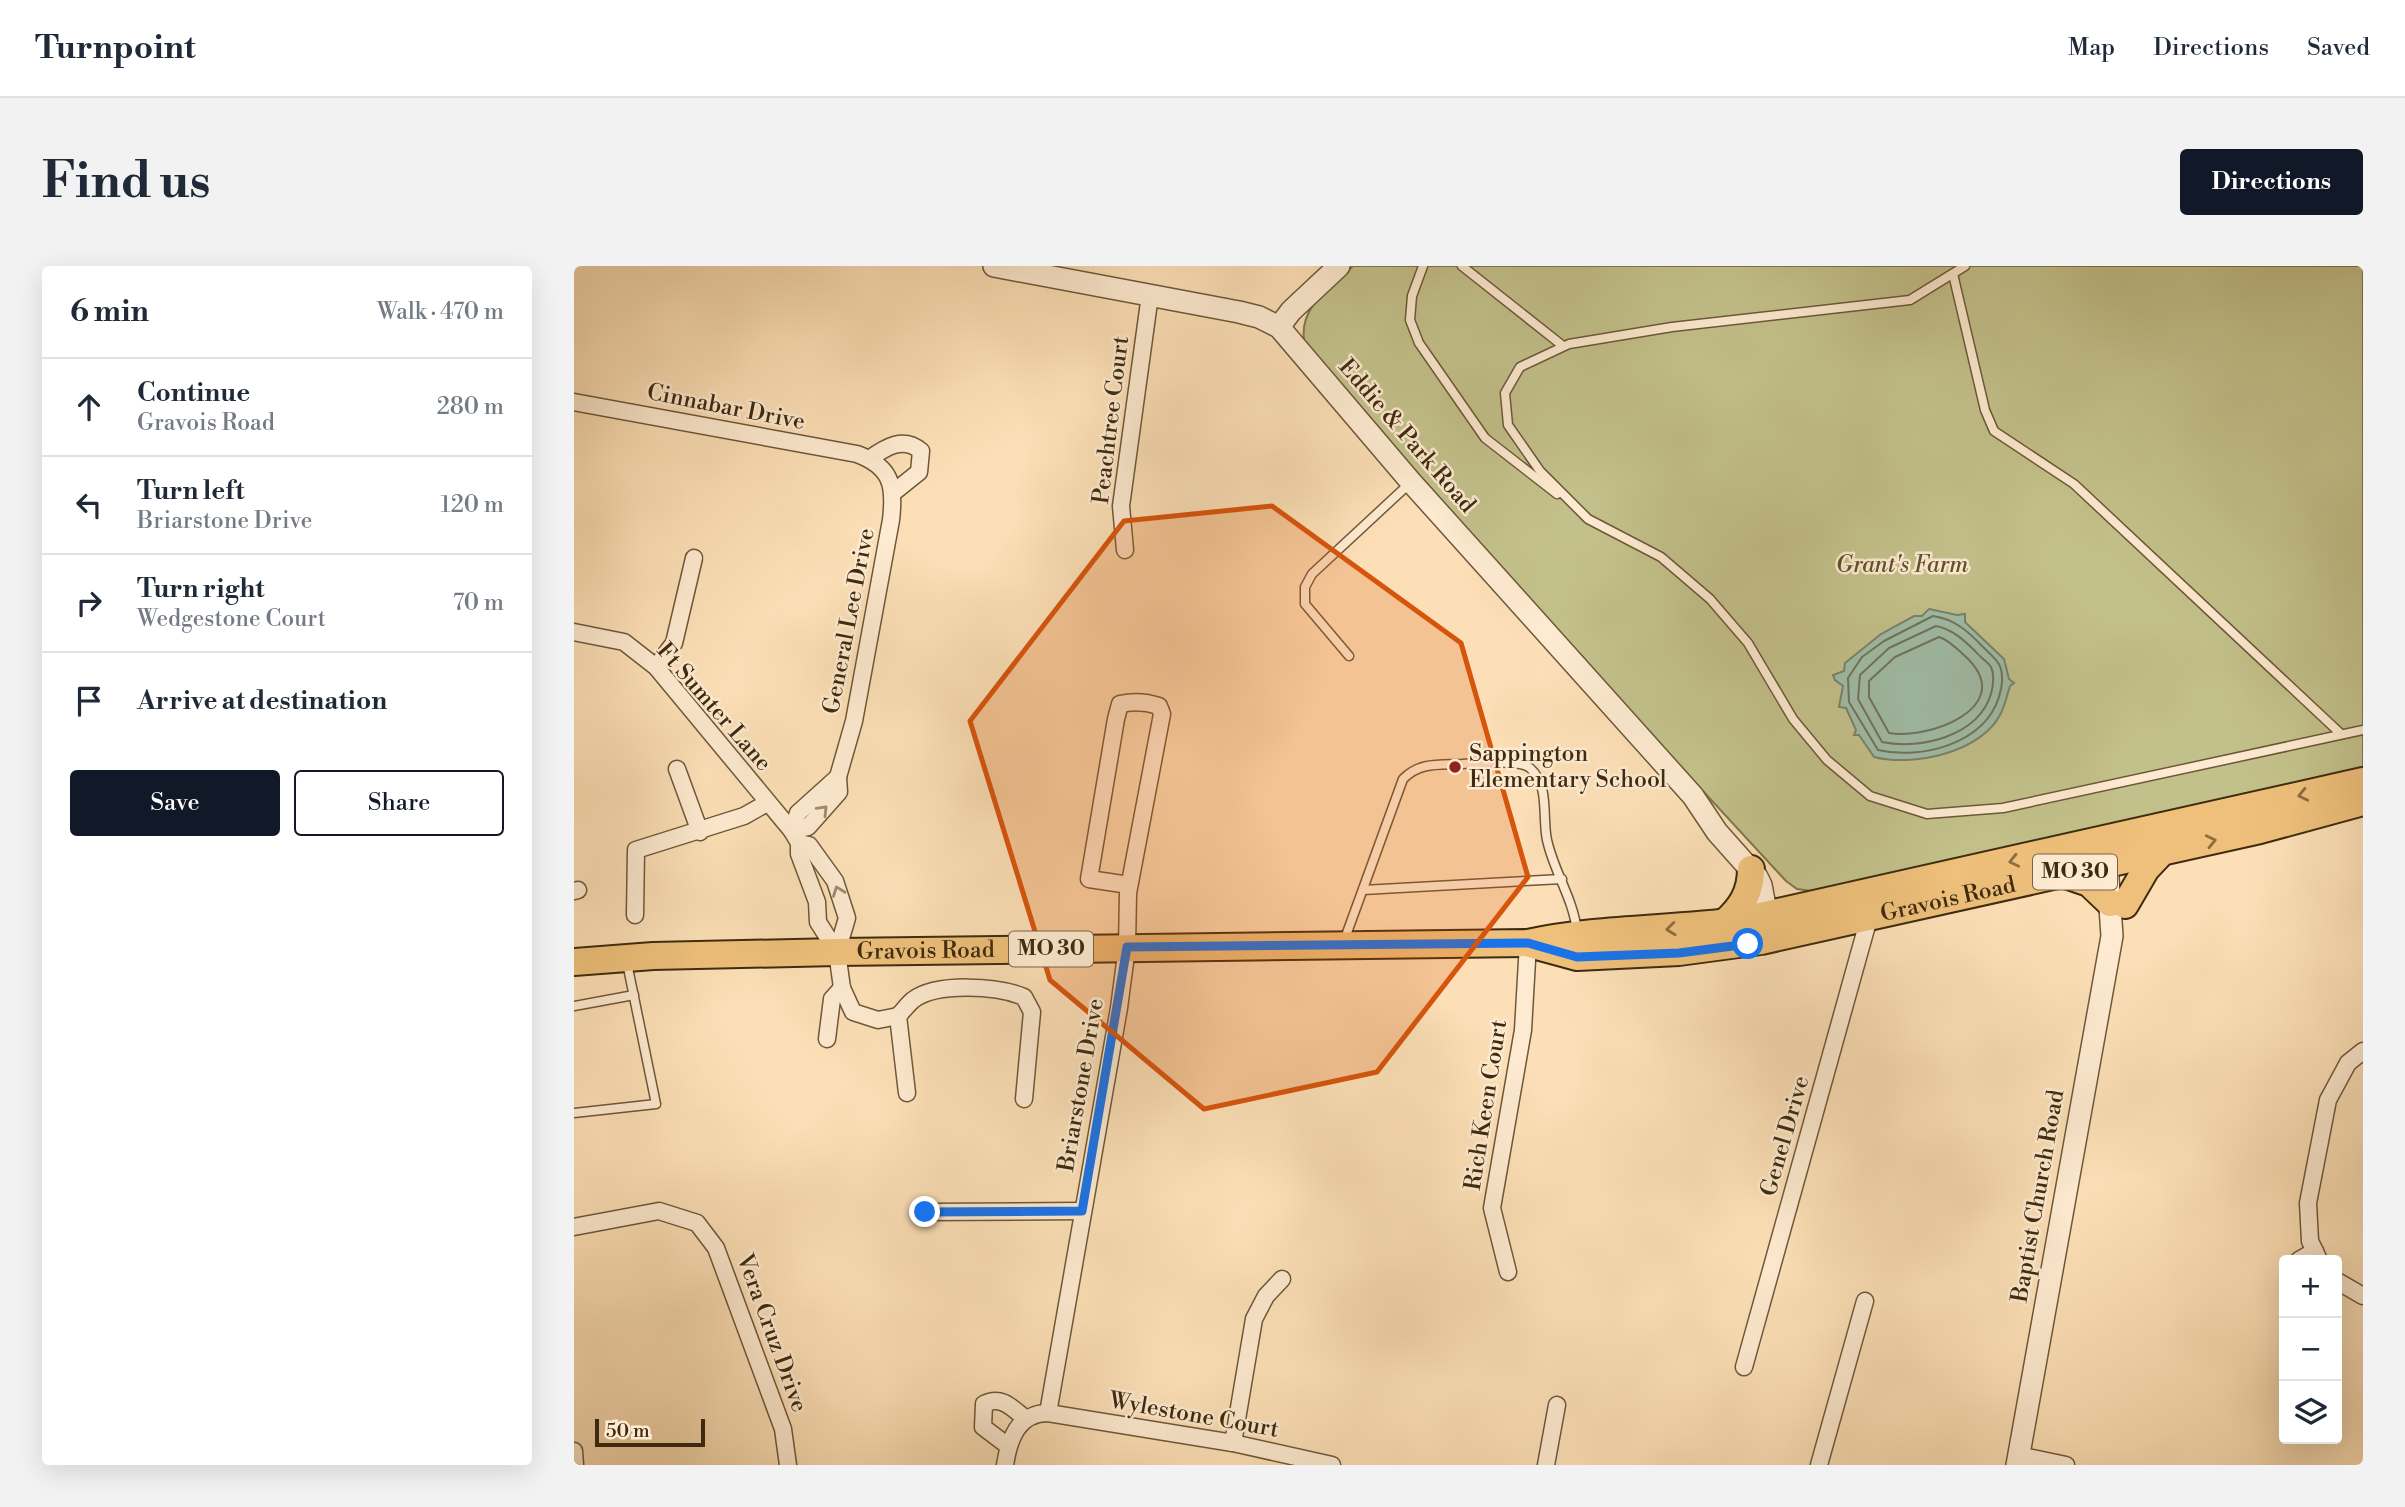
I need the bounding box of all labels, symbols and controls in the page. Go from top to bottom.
text: Turnpoint [35,28,196,69]
text: Map [2068,33,2115,63]
text: Directions [2153,33,2269,63]
text: Saved [2307,33,2370,63]
button: Directions [2180,149,2363,215]
text: Find us [42,152,211,213]
text: 6 min [70,293,149,331]
text: Walk · 470 m [377,298,504,326]
street label: Peachtree Court [1087,334,1135,506]
street label: Eddie & Park Road [1332,353,1482,519]
text: Continue [137,377,250,409]
street label: Cinnabar Drive [645,378,807,436]
icon: ahead [70,388,108,426]
text: 280 m [437,393,504,421]
text: Gravois Road [137,409,275,437]
text: Turn left [137,475,245,507]
icon: left [70,486,108,524]
text: 120 m [440,491,504,519]
text: Briarstone Drive [137,507,312,535]
street label: General Lee Drive [817,526,881,716]
park label: Grant's Farm [1836,551,1969,579]
text: Turn right [137,573,265,605]
icon: right [70,584,108,622]
text: 70 m [453,589,504,617]
text: Wedgestone Court [137,605,326,633]
street label: Ft Sumter Lane [651,637,777,777]
icon: arrive [70,682,108,720]
text: Arrive at destination [137,685,387,717]
place label: Sappington Elementary School [1469,740,1667,794]
marker: Sappington Elementary School [1447,759,1463,775]
button: Save [70,770,280,836]
button: Share [294,770,504,836]
one-way arrow [2297,787,2309,801]
one-way arrow [815,806,828,819]
one-way arrow [2205,835,2217,849]
one-way arrow [2008,852,2020,867]
road number: MO 30 [2033,854,2117,890]
street label: Gravois Road [1878,871,2018,928]
one-way arrow [832,885,846,897]
one-way arrow [1665,921,1676,936]
route start [1732,928,1763,959]
road number: MO 30 [1009,932,1093,966]
street label: Gravois Road [857,936,995,966]
street label: Briarstone Drive [1052,996,1110,1175]
street label: Rich Keen Court [1459,1018,1513,1192]
street label: Genel Drive [1754,1073,1816,1199]
street label: Baptist Church Road [2005,1087,2070,1306]
route end [909,1196,940,1227]
street label: Vera Cruz Drive [730,1249,814,1416]
map controls [2279,1255,2342,1444]
button: + [2279,1255,2342,1318]
button: − [2279,1318,2342,1381]
button: layers [2279,1381,2342,1444]
street label: Wylestone Court [1106,1386,1281,1444]
scale bar [595,1416,705,1448]
text: 50 m [606,1419,650,1443]

